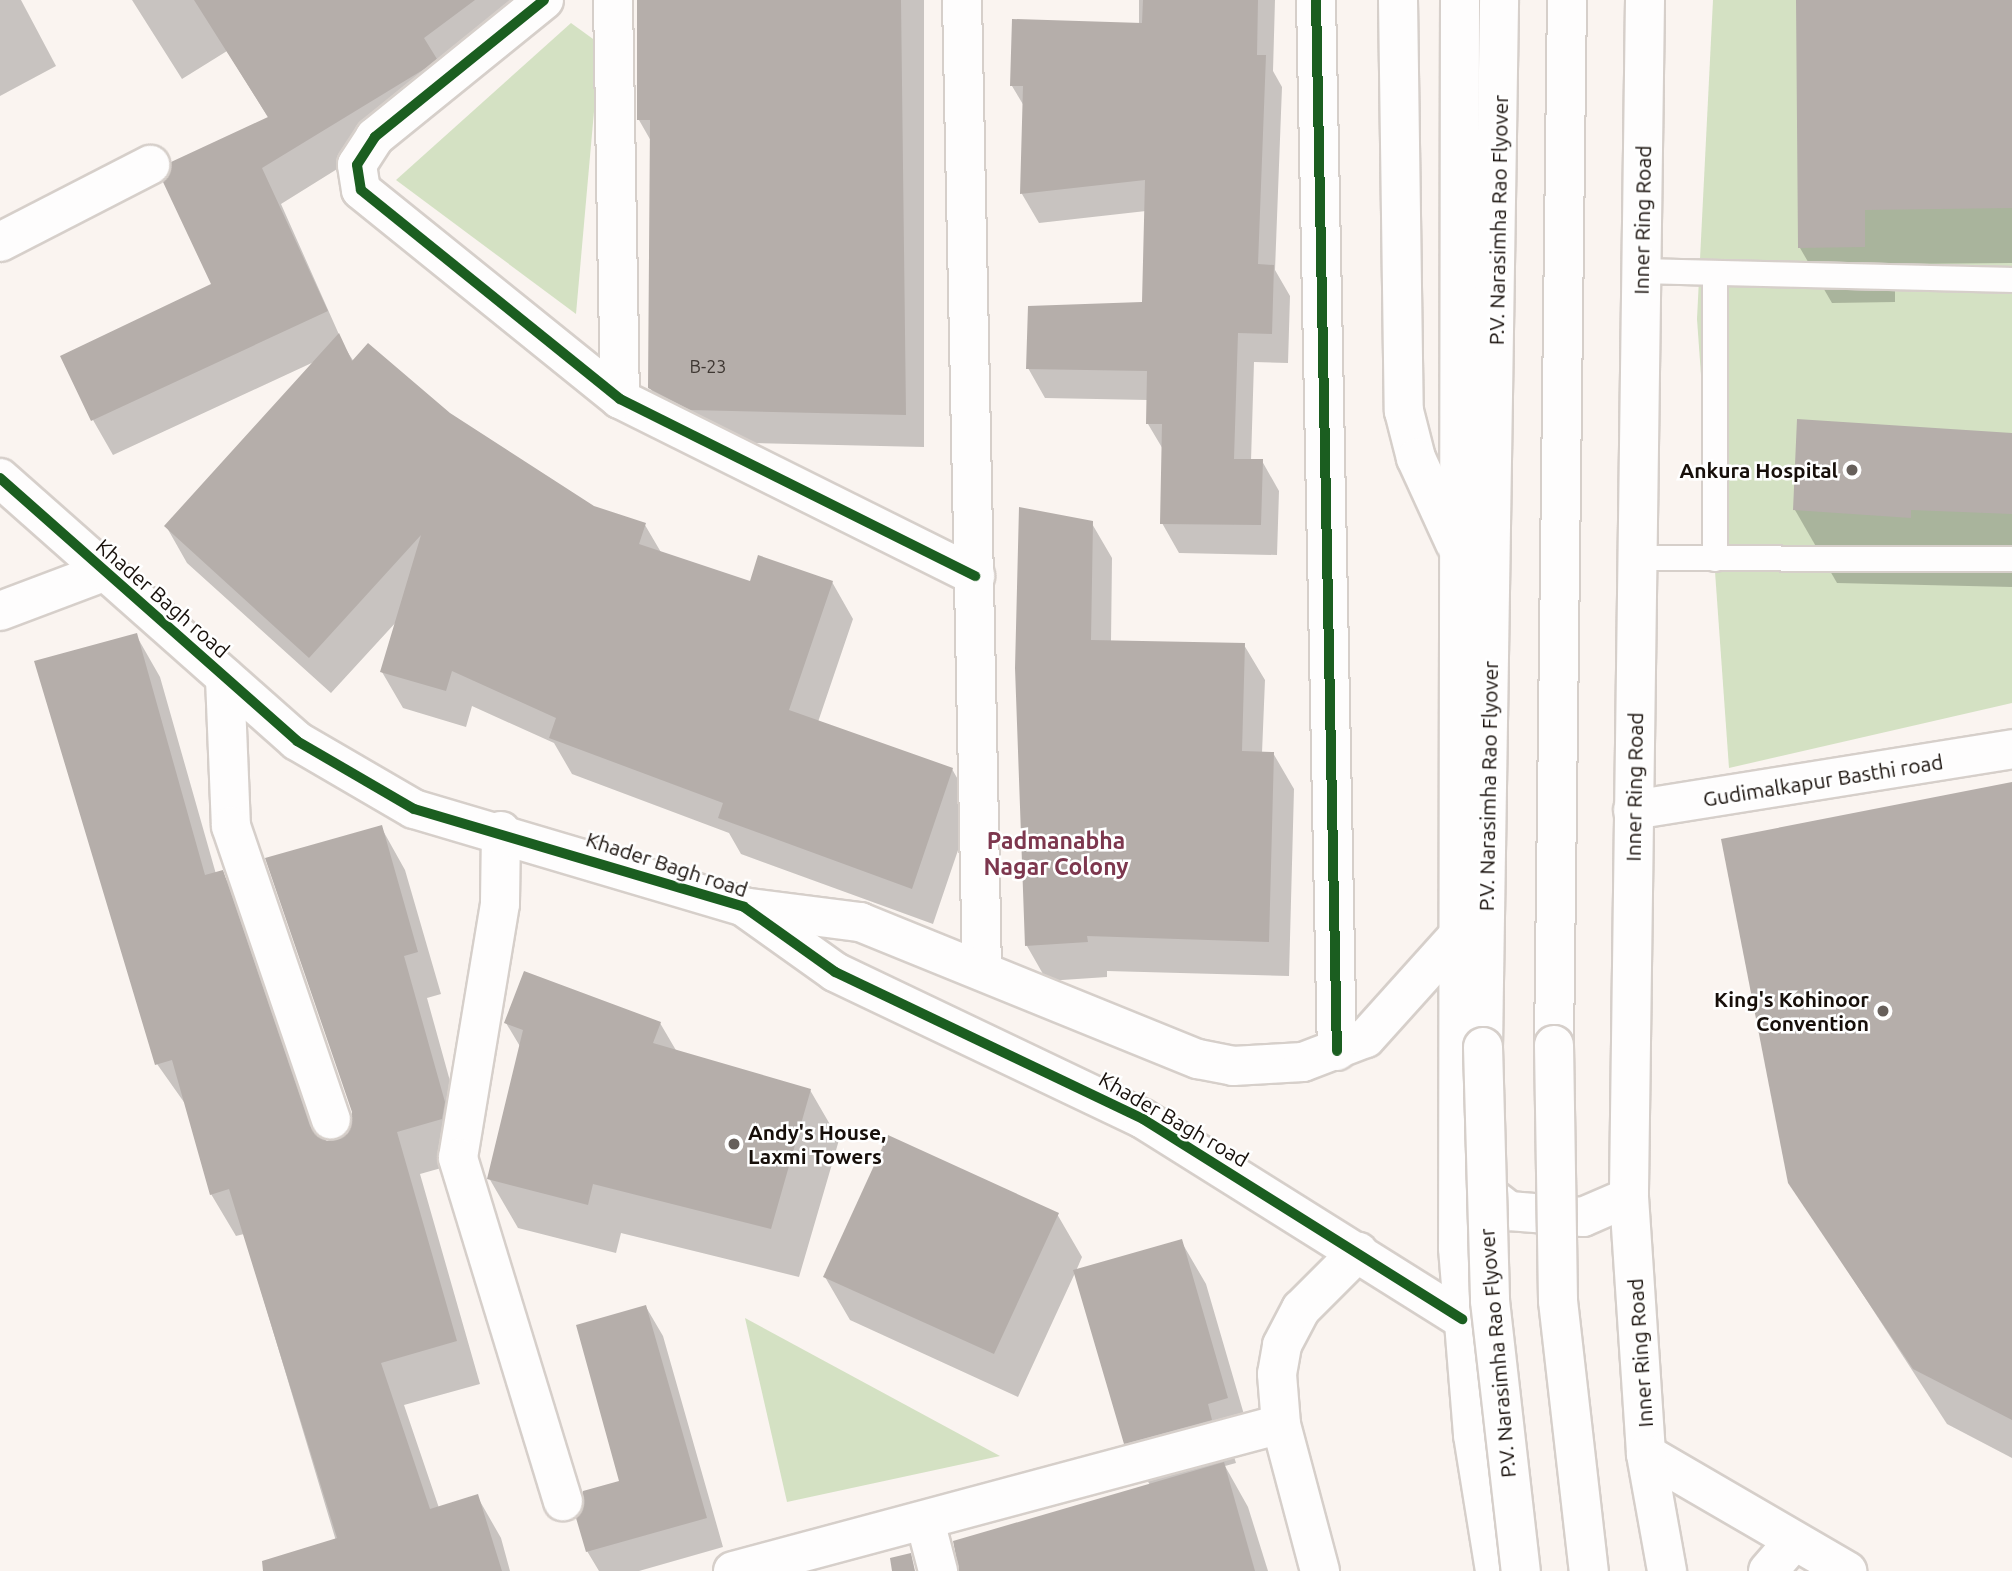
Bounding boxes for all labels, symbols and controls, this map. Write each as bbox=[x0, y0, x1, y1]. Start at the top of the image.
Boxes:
street label: P.V. Narasimha Rao Flyover bbox=[1483, 95, 1513, 345]
street label: Inner Ring Road bbox=[1628, 145, 1656, 295]
house number: B-23 bbox=[690, 355, 726, 377]
place label: Ankura Hospital bbox=[1680, 457, 1838, 483]
marker: Ankura Hospital bbox=[1844, 462, 1860, 478]
street label: Khader Bagh road bbox=[91, 533, 235, 663]
street label: P.V. Narasimha Rao Flyover bbox=[1473, 661, 1503, 911]
street label: Inner Ring Road bbox=[1620, 712, 1648, 862]
street label: Gudimalkapur Basthi road bbox=[1701, 749, 1945, 811]
street label: Khader Bagh road bbox=[583, 826, 751, 902]
district label: Padmanabha Nagar Colony bbox=[983, 827, 1129, 881]
place label: King's Kohinoor Convention bbox=[1714, 986, 1869, 1036]
marker: King's Kohinoor Convention bbox=[1875, 1003, 1891, 1019]
street label: Khader Bagh road bbox=[1095, 1066, 1253, 1172]
place label: Andy's House, Laxmi Towers bbox=[748, 1119, 886, 1169]
marker: Andy's House, Laxmi Towers bbox=[726, 1136, 742, 1152]
street label: P.V. Narasimha Rao Flyover bbox=[1474, 1227, 1520, 1479]
street label: Inner Ring Road bbox=[1622, 1278, 1658, 1428]

